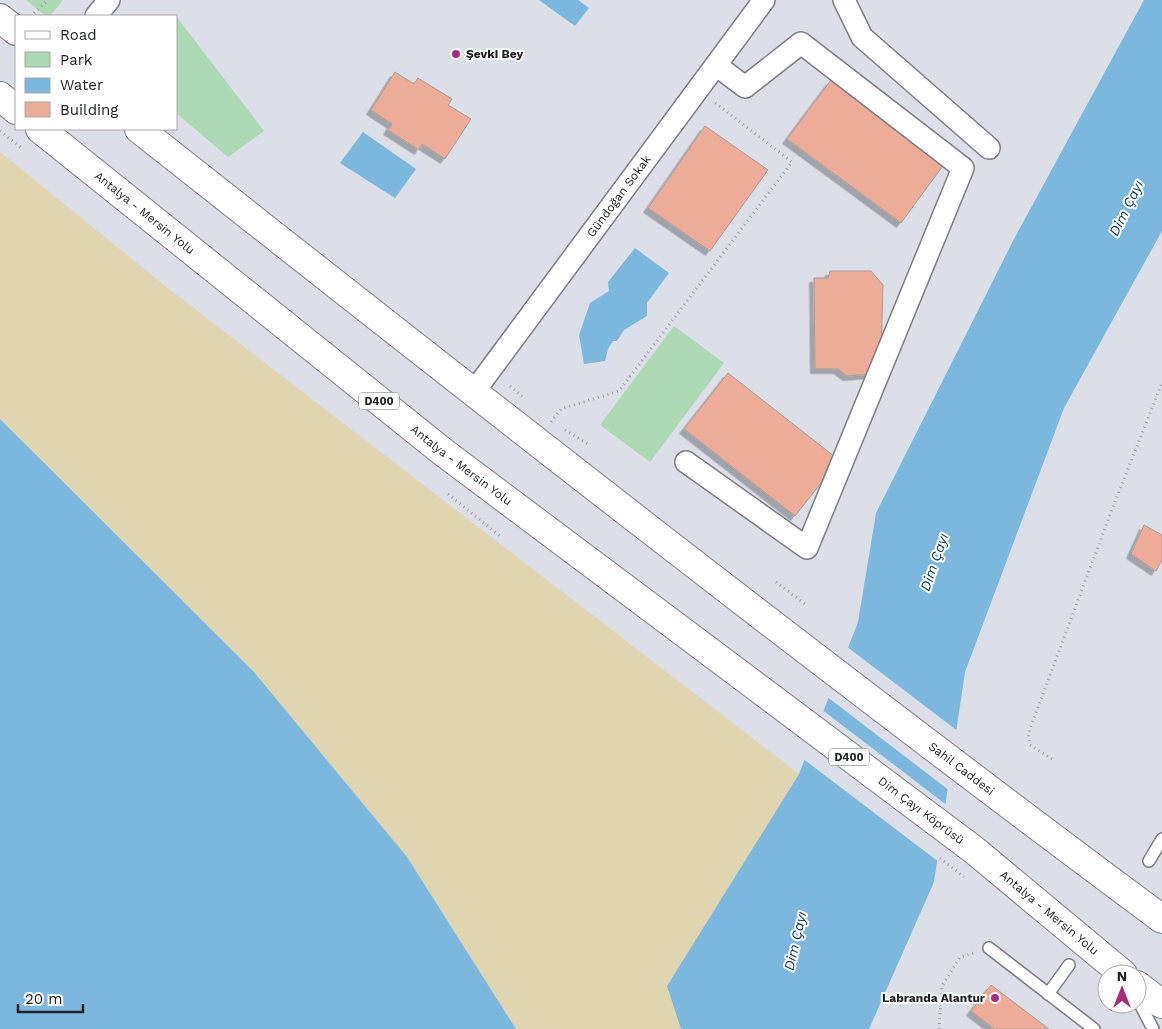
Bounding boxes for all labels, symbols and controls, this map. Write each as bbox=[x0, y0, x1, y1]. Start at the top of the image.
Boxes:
legend bbox=[15, 15, 178, 130]
text: Road bbox=[60, 26, 97, 44]
place label: Şevki Bey bbox=[466, 47, 524, 61]
marker: Şevki Bey bbox=[450, 48, 462, 60]
text: Park bbox=[60, 51, 93, 69]
text: Water bbox=[60, 76, 103, 94]
text: Building bbox=[60, 101, 118, 119]
street label: Gündoğan Sokak bbox=[584, 152, 654, 240]
street label: Antalya - Mersin Yolu bbox=[92, 169, 197, 257]
water label: Dim Çayı bbox=[1106, 177, 1146, 238]
road number: D400 bbox=[359, 392, 399, 410]
street label: Antalya - Mersin Yolu bbox=[408, 422, 515, 508]
water label: Dim Çayı bbox=[917, 531, 951, 593]
street label: Sahil Caddesi bbox=[926, 739, 997, 798]
road number: D400 bbox=[829, 749, 869, 766]
street label: Dim Çayı Köprüsü bbox=[875, 774, 967, 847]
street label: Antalya - Mersin Yolu bbox=[997, 868, 1101, 958]
water label: Dim Çayı bbox=[780, 910, 810, 972]
north arrow bbox=[1097, 964, 1147, 1014]
text: N bbox=[1117, 968, 1127, 984]
scale bar bbox=[18, 982, 82, 1014]
text: 20 m bbox=[25, 990, 63, 1008]
place label: Labranda Alantur bbox=[882, 991, 986, 1005]
marker: Labranda Alantur bbox=[989, 992, 1001, 1004]

